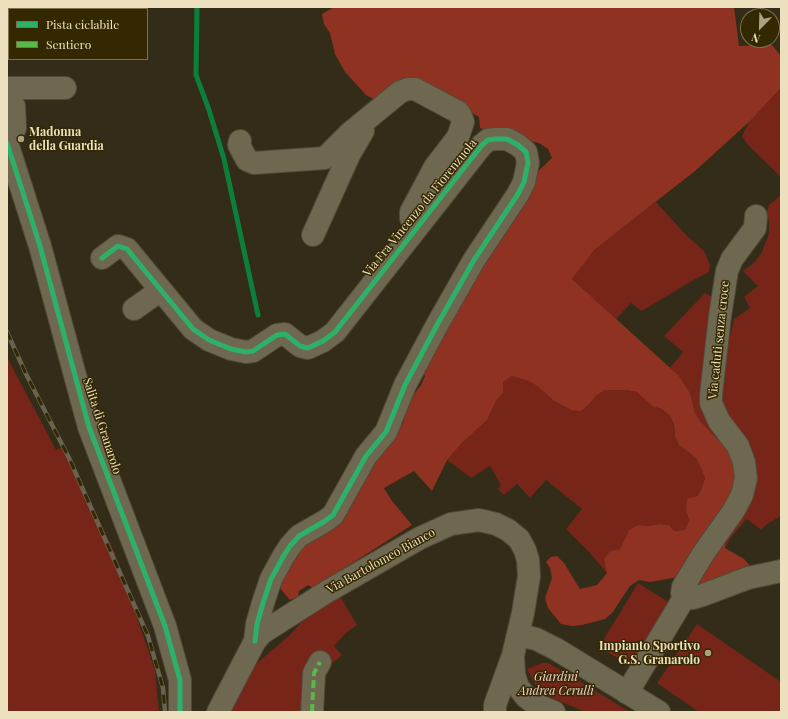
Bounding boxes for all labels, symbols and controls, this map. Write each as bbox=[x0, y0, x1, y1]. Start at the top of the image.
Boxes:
legend bbox=[8, 8, 148, 60]
north arrow bbox=[740, 8, 780, 48]
text: Pista ciclabile bbox=[46, 16, 119, 32]
text: N bbox=[749, 30, 762, 47]
text: Sentiero bbox=[46, 36, 91, 52]
place label: Madonna della Guardia bbox=[29, 125, 104, 153]
marker: Madonna della Guardia bbox=[16, 134, 26, 144]
street label: Via Fra Vincenzo da Fiorenzuola bbox=[360, 136, 480, 280]
street label: Via caduti senza croce bbox=[706, 280, 732, 400]
street label: Salita di Granarolo bbox=[80, 376, 124, 476]
street label: Via Bartolomeo Bianco bbox=[324, 525, 438, 597]
place label: Impianto Sportivo G.S. Granarolo bbox=[599, 639, 700, 667]
marker: Impianto Sportivo G.S. Granarolo bbox=[703, 648, 713, 658]
park label: Giardini Andrea Cerulli bbox=[518, 670, 594, 698]

